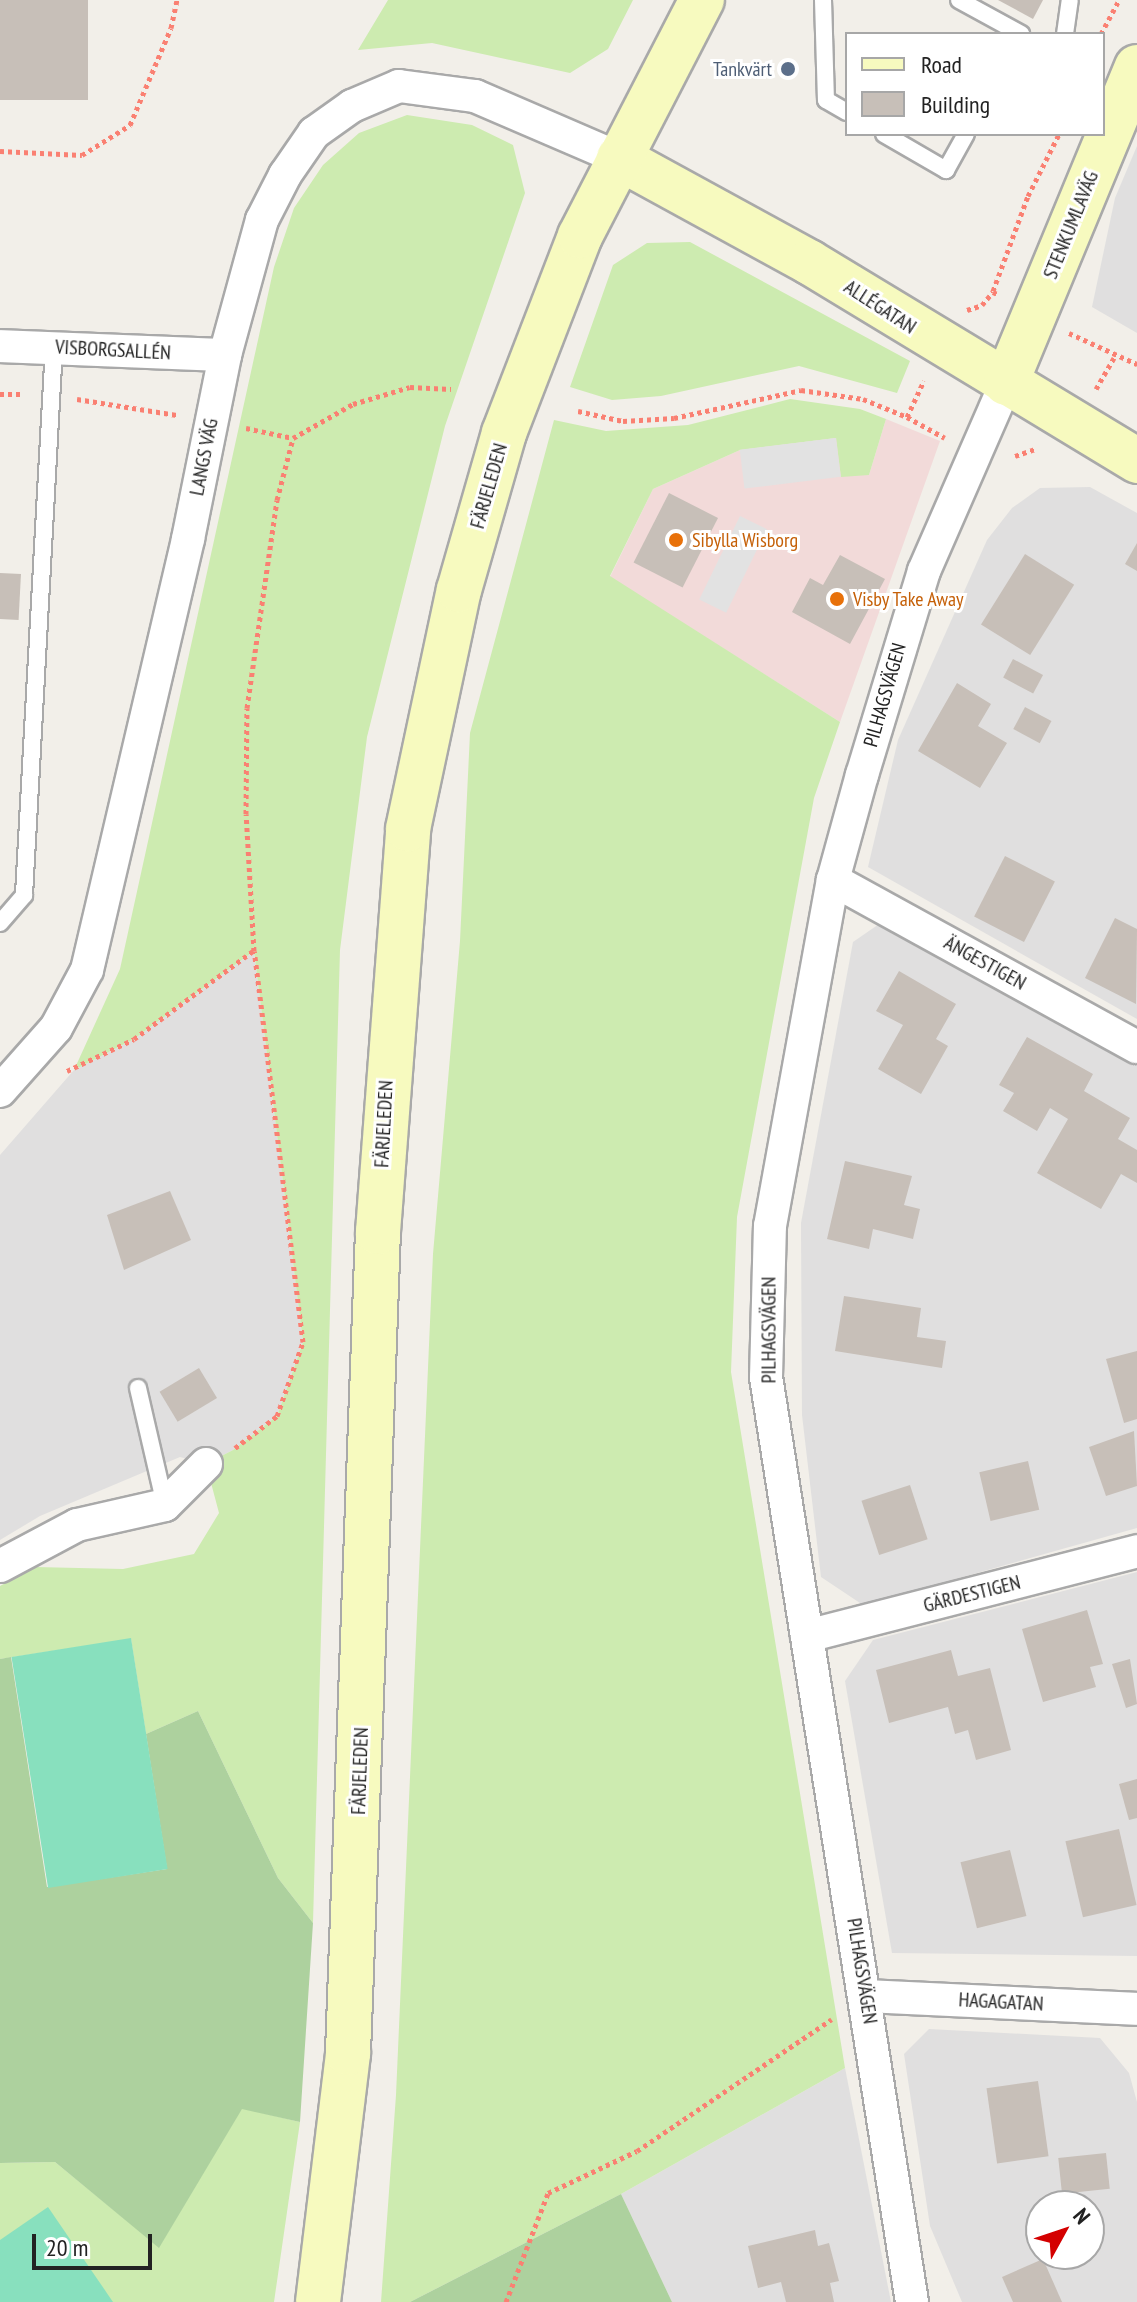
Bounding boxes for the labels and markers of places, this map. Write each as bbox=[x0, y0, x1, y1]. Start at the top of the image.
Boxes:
place label: Tankvärt bbox=[713, 57, 772, 81]
marker: Tankvärt bbox=[779, 60, 797, 78]
place label: Sibylla Wisborg bbox=[692, 528, 798, 552]
marker: Sibylla Wisborg bbox=[667, 531, 685, 549]
place label: Visby Take Away bbox=[853, 587, 965, 611]
marker: Visby Take Away bbox=[828, 590, 846, 608]

